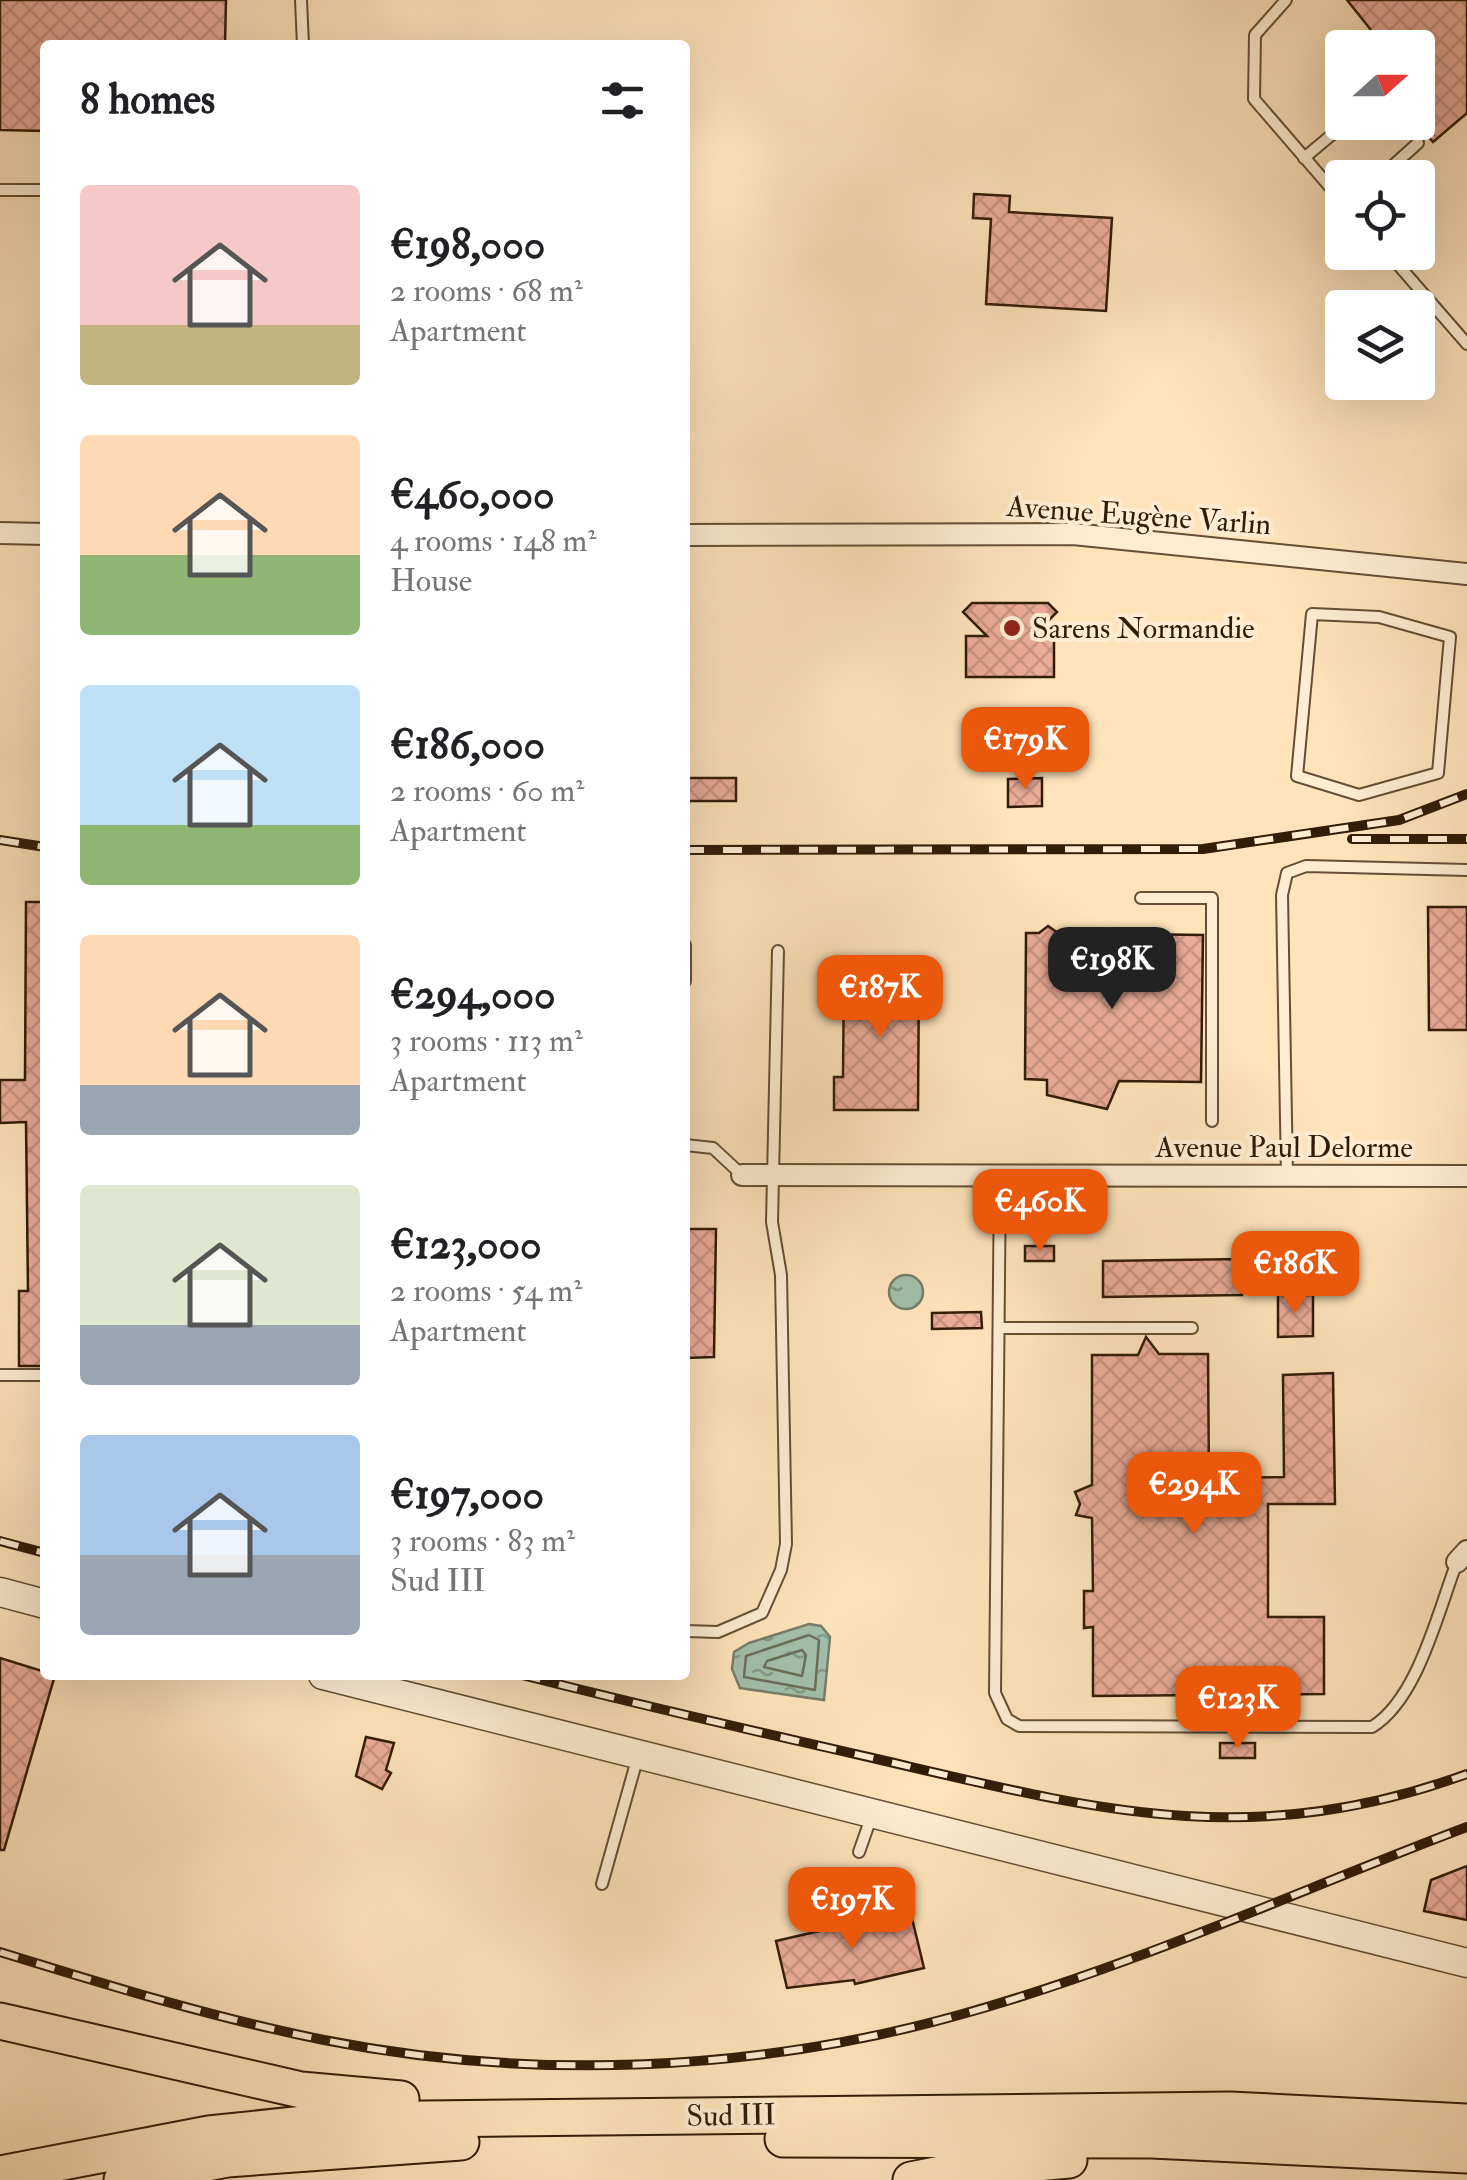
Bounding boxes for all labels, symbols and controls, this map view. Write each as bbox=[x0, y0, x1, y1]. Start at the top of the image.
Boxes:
north arrow bbox=[1325, 30, 1435, 140]
map controls bbox=[1325, 30, 1435, 400]
icon: filters bbox=[595, 73, 650, 128]
text: 8 homes bbox=[80, 74, 215, 126]
button: locate bbox=[1325, 160, 1435, 270]
text: €198,000 bbox=[390, 219, 545, 271]
icon: home bbox=[160, 225, 280, 345]
text: 2 rooms · 68 m² bbox=[390, 271, 583, 311]
button: layers bbox=[1325, 290, 1435, 400]
text: Apartment bbox=[390, 311, 527, 351]
text: €460,000 bbox=[390, 469, 555, 521]
icon: home bbox=[160, 475, 280, 595]
street label: Avenue Eugène Varlin bbox=[1004, 488, 1273, 543]
text: 4 rooms · 148 m² bbox=[390, 521, 596, 561]
text: House bbox=[390, 561, 472, 601]
place label: Sarens Normandie bbox=[1032, 610, 1255, 647]
marker: Sarens Normandie bbox=[1001, 617, 1023, 639]
pin: €179K bbox=[955, 707, 1095, 792]
text: €186,000 bbox=[390, 719, 545, 771]
text: €179K bbox=[983, 719, 1067, 759]
icon: home bbox=[160, 725, 280, 845]
text: 2 rooms · 60 m² bbox=[390, 771, 584, 811]
text: Apartment bbox=[390, 811, 527, 851]
pin: €198K bbox=[1042, 927, 1182, 1012]
text: €198K bbox=[1070, 939, 1154, 979]
pin: €187K bbox=[810, 955, 950, 1040]
text: €187K bbox=[839, 967, 921, 1007]
text: €294,000 bbox=[390, 969, 555, 1021]
icon: home bbox=[160, 975, 280, 1095]
text: 3 rooms · 113 m² bbox=[390, 1021, 583, 1061]
text: Apartment bbox=[390, 1061, 527, 1101]
street label: Avenue Paul Delorme bbox=[1154, 1129, 1413, 1166]
pin: €460K bbox=[970, 1169, 1110, 1254]
text: €460K bbox=[995, 1181, 1085, 1221]
text: €123,000 bbox=[390, 1219, 542, 1271]
icon: home bbox=[160, 1225, 280, 1345]
pin: €186K bbox=[1225, 1231, 1365, 1316]
text: €186K bbox=[1253, 1243, 1337, 1283]
text: 2 rooms · 54 m² bbox=[390, 1271, 582, 1311]
text: Apartment bbox=[390, 1311, 527, 1351]
pin: €294K bbox=[1124, 1452, 1264, 1537]
text: €294K bbox=[1149, 1464, 1239, 1504]
text: €197,000 bbox=[390, 1469, 544, 1521]
icon: home bbox=[160, 1475, 280, 1595]
text: 3 rooms · 83 m² bbox=[390, 1521, 575, 1561]
text: Sud III bbox=[390, 1561, 485, 1601]
pin: €123K bbox=[1168, 1666, 1308, 1751]
text: €123K bbox=[1197, 1678, 1279, 1718]
pin: €197K bbox=[782, 1867, 922, 1952]
text: €197K bbox=[810, 1879, 894, 1919]
street label: Sud III bbox=[686, 2096, 776, 2135]

